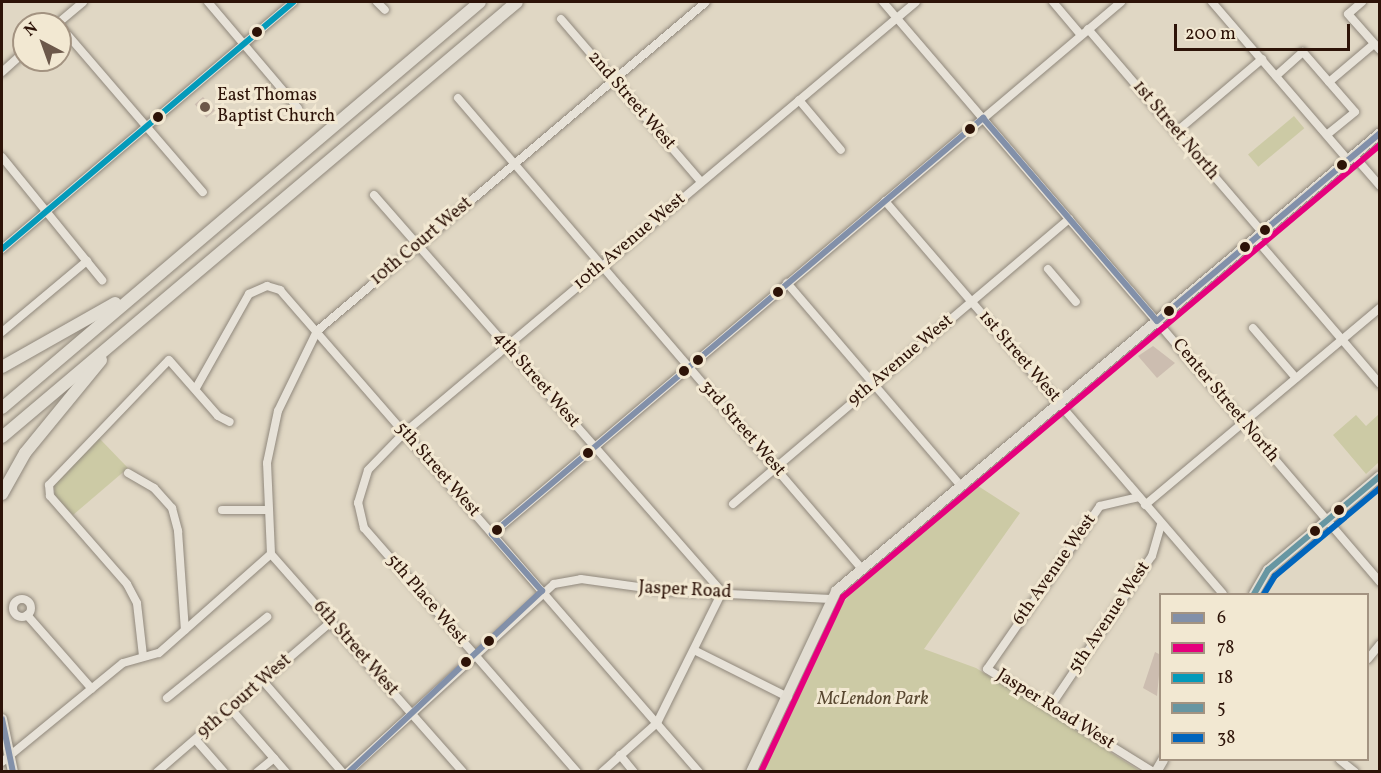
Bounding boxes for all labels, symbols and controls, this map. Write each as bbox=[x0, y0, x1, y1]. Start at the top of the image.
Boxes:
north arrow bbox=[12, 12, 72, 72]
scale bar bbox=[1177, 12, 1352, 50]
text: N bbox=[20, 18, 43, 42]
text: 200 m bbox=[1185, 22, 1236, 47]
unlabelled marker bbox=[251, 26, 263, 38]
street label: 2nd Street West bbox=[582, 47, 680, 155]
street label: 1st Street North bbox=[1127, 77, 1223, 185]
place label: East Thomas Baptist Church bbox=[217, 86, 335, 128]
marker: East Thomas Baptist Church bbox=[198, 100, 212, 114]
unlabelled marker bbox=[152, 111, 164, 123]
unlabelled marker bbox=[964, 123, 976, 135]
unlabelled marker bbox=[1336, 159, 1348, 171]
street label: 10th Avenue West bbox=[569, 189, 691, 295]
street label: 10th Court West bbox=[367, 193, 477, 291]
unlabelled marker bbox=[1259, 224, 1271, 236]
unlabelled marker bbox=[1239, 241, 1251, 253]
unlabelled marker bbox=[772, 286, 784, 298]
unlabelled marker bbox=[1163, 305, 1175, 317]
street label: 1st Street West bbox=[973, 307, 1065, 407]
street label: 9th Avenue West bbox=[844, 310, 958, 412]
street label: 4th Street West bbox=[488, 327, 584, 433]
street label: Center Street North bbox=[1167, 335, 1283, 467]
unlabelled marker bbox=[692, 354, 704, 366]
unlabelled marker bbox=[678, 365, 690, 377]
street label: 3rd Street West bbox=[694, 376, 790, 482]
street label: 5th Street West bbox=[390, 418, 484, 522]
unlabelled marker bbox=[582, 447, 594, 459]
unlabelled marker bbox=[1333, 504, 1345, 516]
street label: 6th Avenue West bbox=[1008, 510, 1102, 630]
unlabelled marker bbox=[491, 524, 503, 536]
unlabelled marker bbox=[1309, 525, 1321, 537]
street label: 5th Place West bbox=[381, 550, 471, 650]
street label: 5th Avenue West bbox=[1064, 558, 1156, 678]
street label: Jasper Road bbox=[638, 578, 732, 604]
legend bbox=[1159, 593, 1369, 761]
street label: 6th Street West bbox=[308, 597, 402, 701]
text: 6 bbox=[1217, 606, 1226, 631]
unlabelled marker bbox=[483, 635, 495, 647]
text: 78 bbox=[1217, 636, 1234, 661]
street label: 9th Court West bbox=[193, 650, 297, 744]
unlabelled marker bbox=[460, 656, 472, 668]
street label: Jasper Road West bbox=[992, 665, 1118, 755]
text: 18 bbox=[1217, 666, 1233, 691]
park label: McLendon Park bbox=[817, 689, 929, 711]
text: 5 bbox=[1217, 696, 1226, 721]
text: 38 bbox=[1217, 726, 1235, 751]

